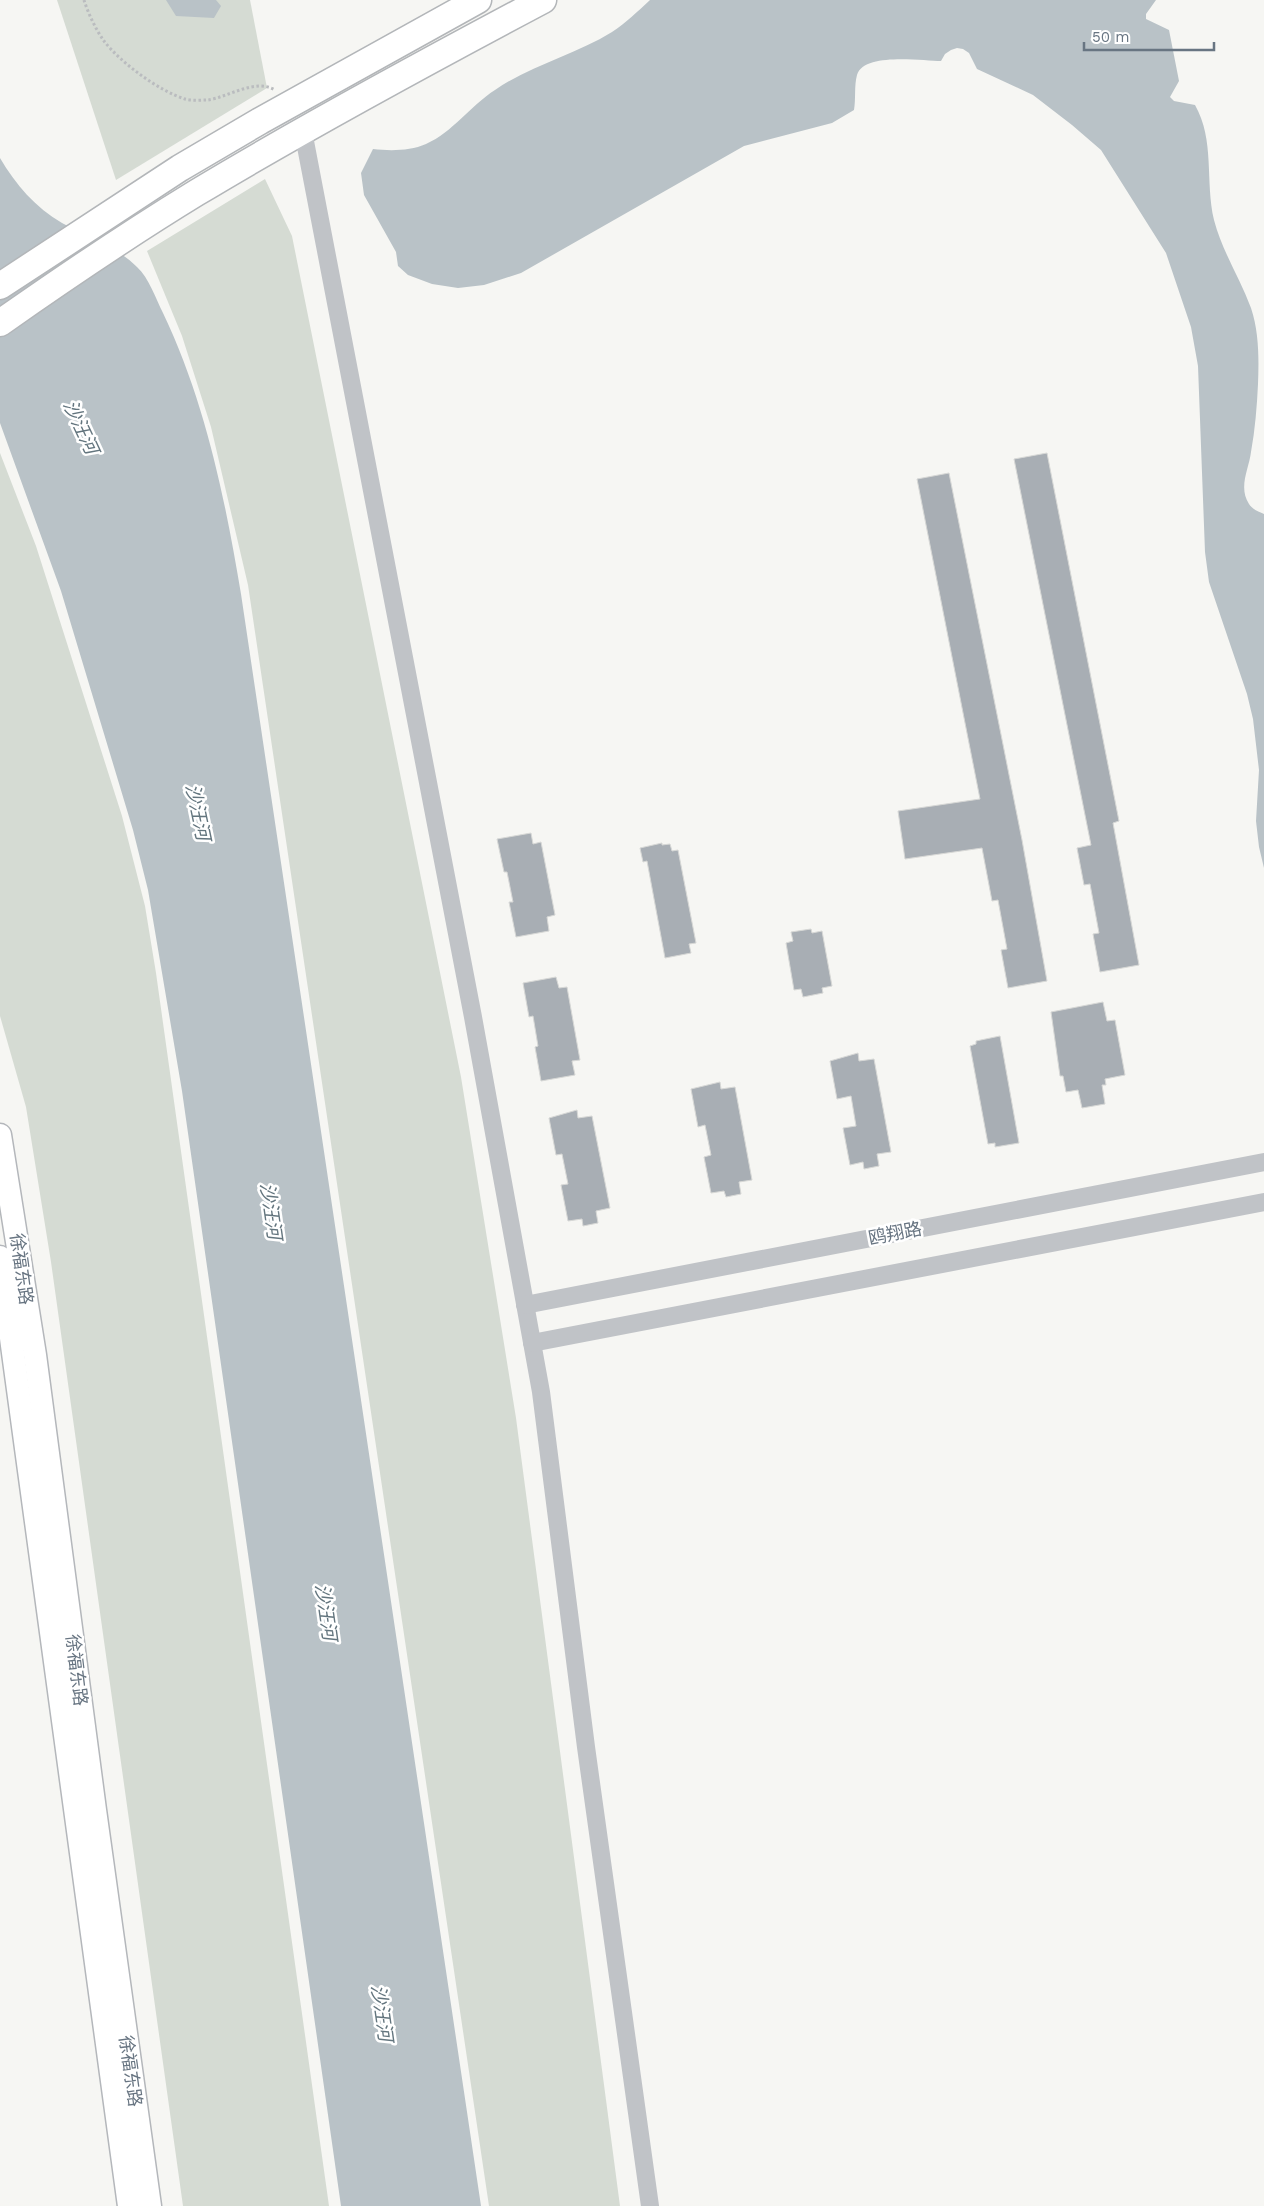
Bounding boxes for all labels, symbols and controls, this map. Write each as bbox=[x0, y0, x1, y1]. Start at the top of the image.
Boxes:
scale bar bbox=[1084, 20, 1214, 52]
text: 50 m bbox=[1092, 28, 1129, 46]
water label: 沙汪河 bbox=[59, 396, 105, 461]
water label: 沙汪河 bbox=[181, 782, 216, 846]
water label: 沙汪河 bbox=[256, 1181, 287, 1245]
street label: 鸥翔路 bbox=[866, 1218, 924, 1248]
street label: 徐福东路 bbox=[7, 1232, 37, 1306]
water label: 沙汪河 bbox=[311, 1582, 342, 1646]
street label: 徐福东路 bbox=[62, 1633, 92, 1707]
water label: 沙汪河 bbox=[367, 1983, 398, 2047]
street label: 徐福东路 bbox=[116, 2034, 146, 2108]

